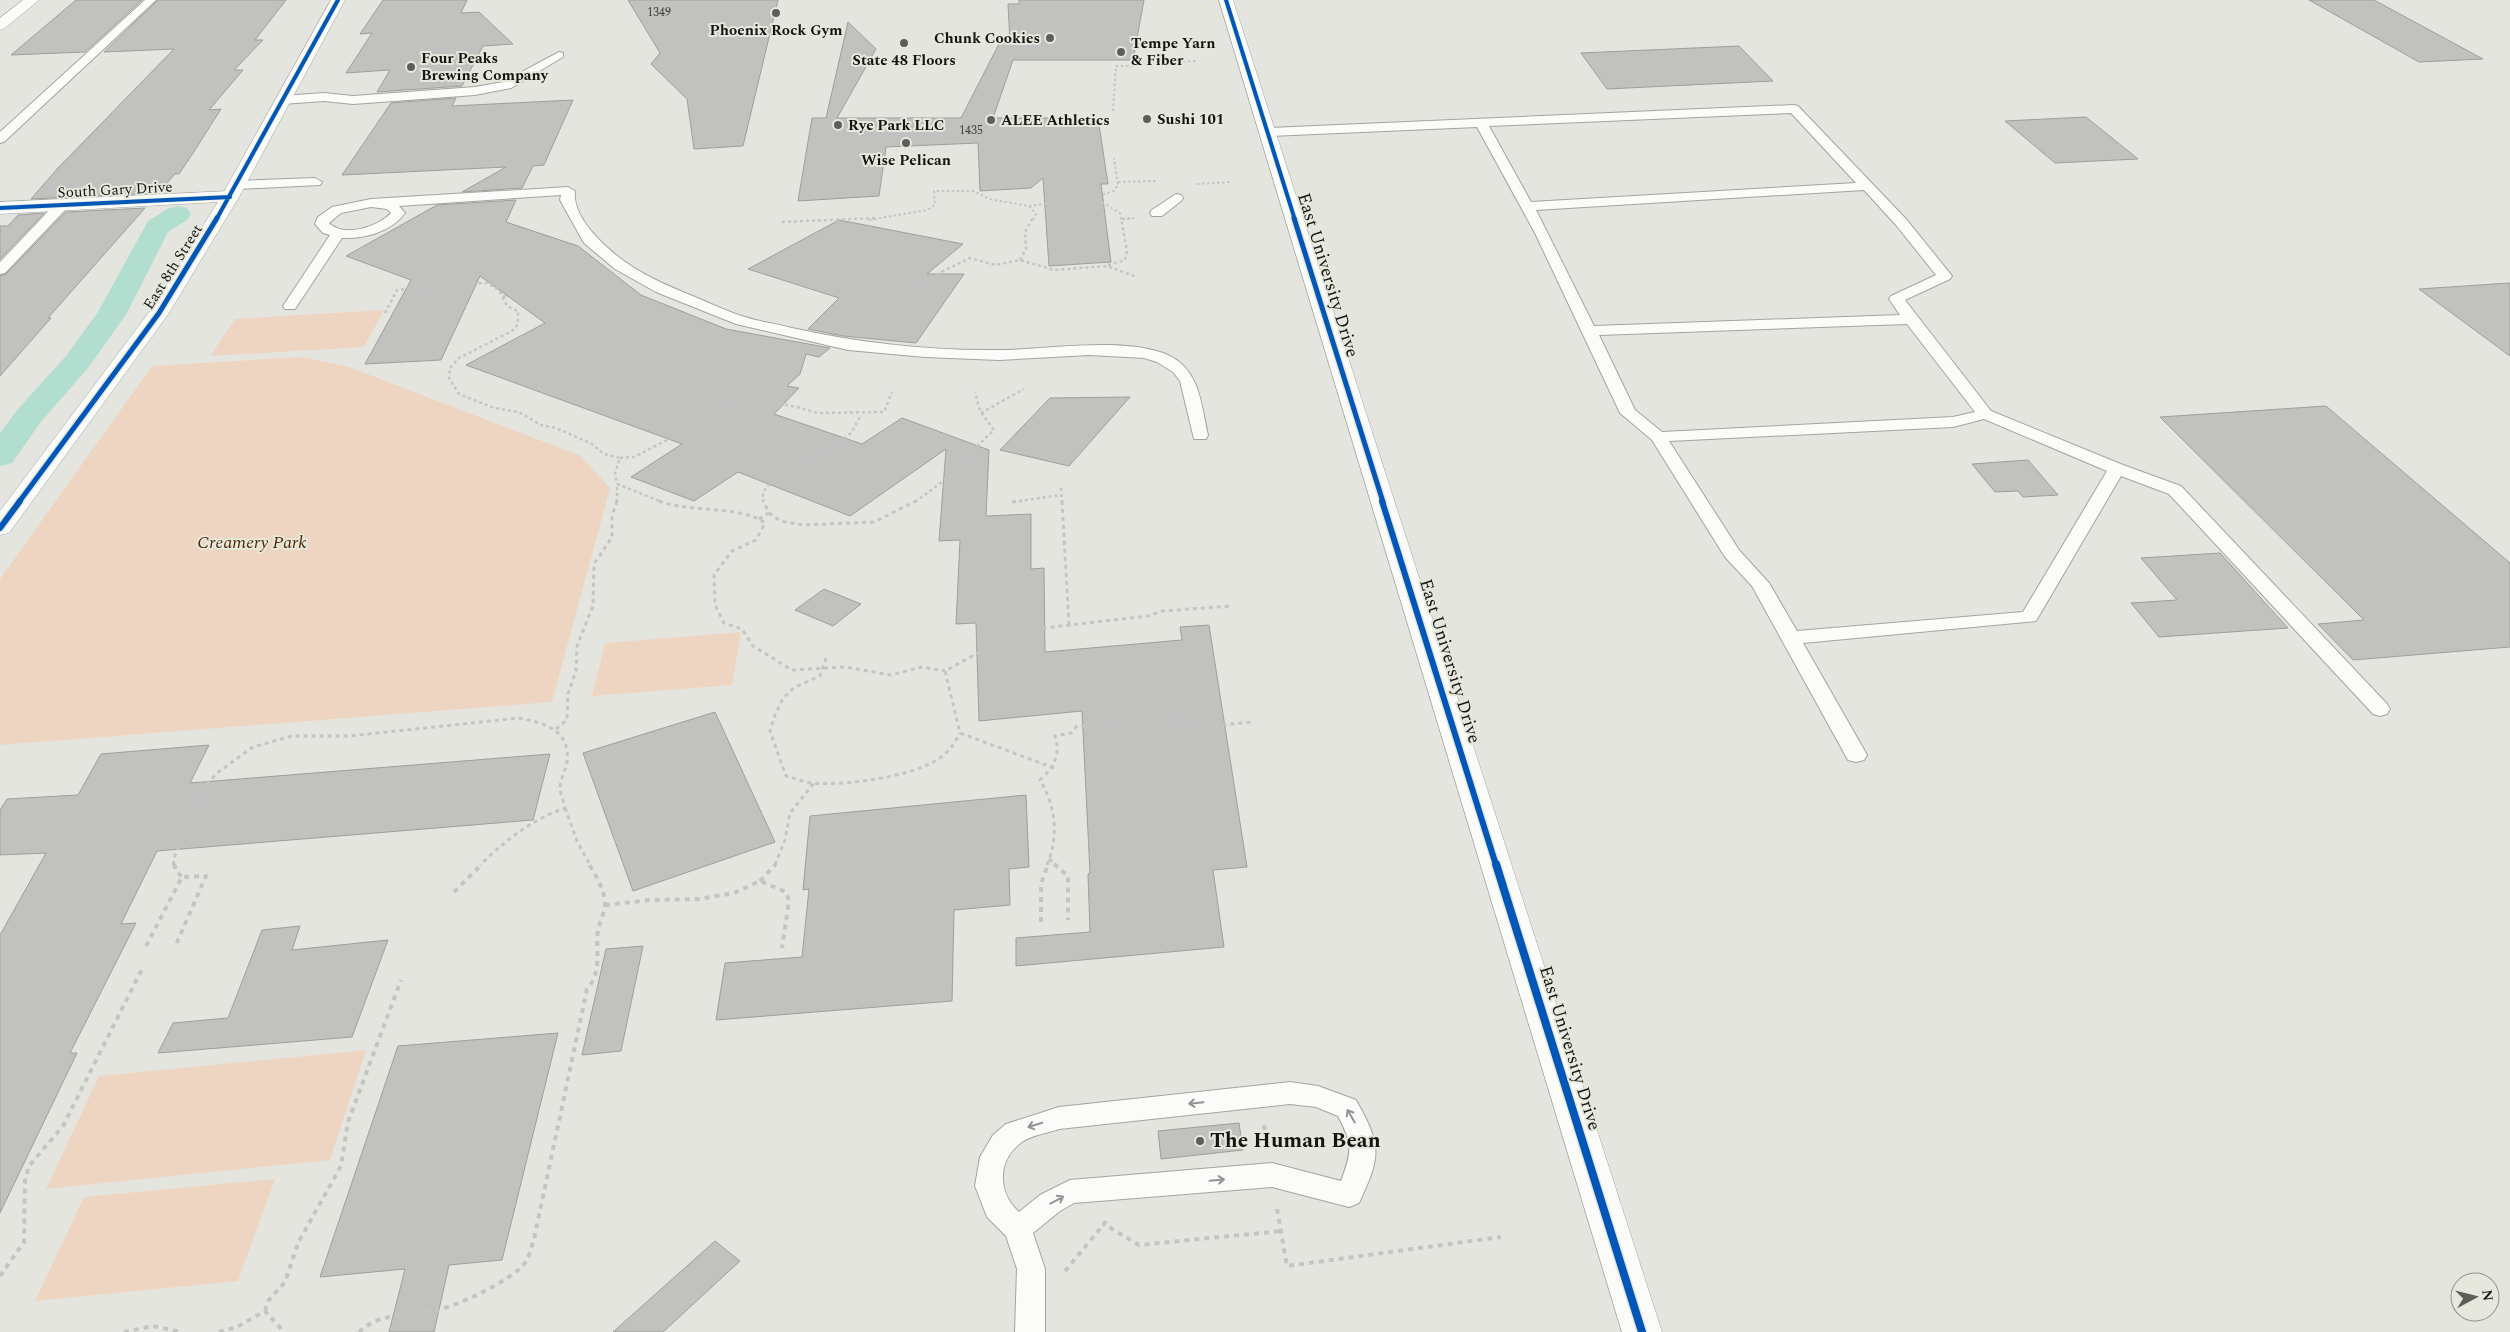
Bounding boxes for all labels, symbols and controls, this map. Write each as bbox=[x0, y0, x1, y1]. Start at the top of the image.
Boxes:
house number: 1349 bbox=[647, 3, 671, 22]
marker: Phoenix Rock Gym bbox=[770, 7, 782, 19]
place label: Phoenix Rock Gym bbox=[709, 19, 843, 42]
place label: Chunk Cookies bbox=[934, 27, 1040, 50]
marker: Chunk Cookies bbox=[1044, 32, 1056, 44]
place label: Tempe Yarn & Fiber bbox=[1131, 32, 1216, 72]
marker: State 48 Floors bbox=[898, 37, 910, 49]
marker: Tempe Yarn & Fiber bbox=[1115, 46, 1127, 58]
place label: Four Peaks Brewing Company bbox=[421, 47, 549, 87]
place label: State 48 Floors bbox=[852, 49, 956, 72]
marker: Four Peaks Brewing Company bbox=[405, 61, 417, 73]
place label: Sushi 101 bbox=[1157, 108, 1224, 131]
place label: ALEE Athletics bbox=[1001, 109, 1110, 132]
marker: Sushi 101 bbox=[1141, 113, 1153, 125]
place label: Rye Park LLC bbox=[848, 114, 944, 137]
marker: ALEE Athletics bbox=[985, 114, 997, 126]
marker: Rye Park LLC bbox=[832, 119, 844, 131]
house number: 1435 bbox=[959, 121, 983, 140]
marker: Wise Pelican bbox=[900, 137, 912, 149]
place label: Wise Pelican bbox=[861, 149, 951, 172]
street label: South Gary Drive bbox=[57, 176, 173, 204]
street label: East University Drive bbox=[1290, 189, 1366, 361]
street label: East 8th Street bbox=[138, 220, 208, 314]
park label: Creamery Park bbox=[197, 529, 307, 556]
street label: East University Drive bbox=[1412, 575, 1488, 747]
street label: East University Drive bbox=[1532, 962, 1608, 1134]
one-way arrow bbox=[1188, 1098, 1204, 1108]
one-way arrow bbox=[1346, 1109, 1355, 1124]
one-way arrow bbox=[1028, 1121, 1044, 1131]
place label: The Human Bean bbox=[1210, 1125, 1381, 1157]
marker: The Human Bean bbox=[1194, 1135, 1206, 1147]
one-way arrow bbox=[1208, 1175, 1224, 1184]
one-way arrow bbox=[1049, 1195, 1064, 1205]
north arrow bbox=[2450, 1272, 2500, 1322]
text: N bbox=[2476, 1289, 2499, 1302]

